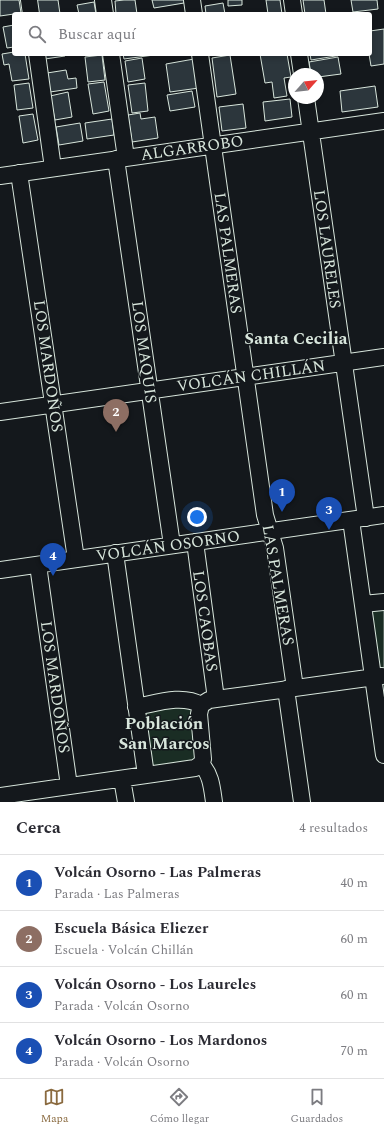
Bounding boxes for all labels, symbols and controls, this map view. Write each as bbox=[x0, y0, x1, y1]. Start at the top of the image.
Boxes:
search box bbox=[12, 12, 372, 56]
icon: search bbox=[26, 23, 48, 45]
text: Buscar aquí bbox=[58, 23, 136, 46]
north arrow bbox=[288, 68, 324, 104]
street label: ALGARROBO bbox=[139, 129, 245, 167]
street label: LOS LAURELES bbox=[307, 188, 347, 310]
street label: LAS PALMERAS bbox=[208, 191, 248, 315]
street label: LOS MARDOÑOS bbox=[27, 298, 69, 434]
street label: LOS MAQUIS bbox=[125, 299, 163, 405]
district label: Santa Cecilia bbox=[244, 326, 348, 352]
street label: VOLCÁN CHILLÁN bbox=[175, 354, 327, 398]
pin: 2 bbox=[103, 399, 129, 432]
pin: 1 bbox=[269, 479, 295, 512]
pin: 3 bbox=[316, 497, 342, 530]
your location bbox=[187, 507, 207, 527]
street label: LAS PALMERAS bbox=[256, 523, 300, 647]
street label: VOLCÁN OSORNO bbox=[95, 524, 241, 568]
pin: 4 bbox=[40, 543, 66, 576]
street label: LOS CAOBAS bbox=[186, 569, 224, 673]
street label: LOS MARDOÑOS bbox=[34, 619, 76, 755]
district label: Población San Marcos bbox=[118, 711, 210, 757]
text: Cerca bbox=[16, 815, 61, 841]
text: 4 resultados bbox=[299, 818, 368, 838]
text: Volcán Osorno - Las Palmeras bbox=[54, 861, 261, 884]
text: 1 bbox=[25, 873, 33, 893]
text: 40 m bbox=[341, 873, 368, 893]
text: Parada · Las Palmeras bbox=[54, 884, 180, 904]
text: Escuela Básica Eliezer bbox=[54, 917, 208, 940]
text: 2 bbox=[25, 929, 33, 949]
text: 60 m bbox=[341, 929, 368, 949]
text: Escuela · Volcán Chillán bbox=[54, 940, 194, 960]
text: Volcán Osorno - Los Laureles bbox=[54, 973, 256, 996]
text: 3 bbox=[25, 985, 33, 1005]
text: 60 m bbox=[341, 985, 368, 1005]
text: Parada · Volcán Osorno bbox=[54, 996, 190, 1016]
text: Volcán Osorno - Los Mardonos bbox=[54, 1029, 267, 1052]
text: 4 bbox=[25, 1041, 33, 1061]
text: 70 m bbox=[341, 1041, 368, 1061]
text: Parada · Volcán Osorno bbox=[54, 1052, 190, 1072]
tab: Mapa bbox=[41, 1086, 68, 1127]
tab: Cómo llegar bbox=[150, 1086, 209, 1127]
tab: Guardados bbox=[291, 1086, 343, 1127]

